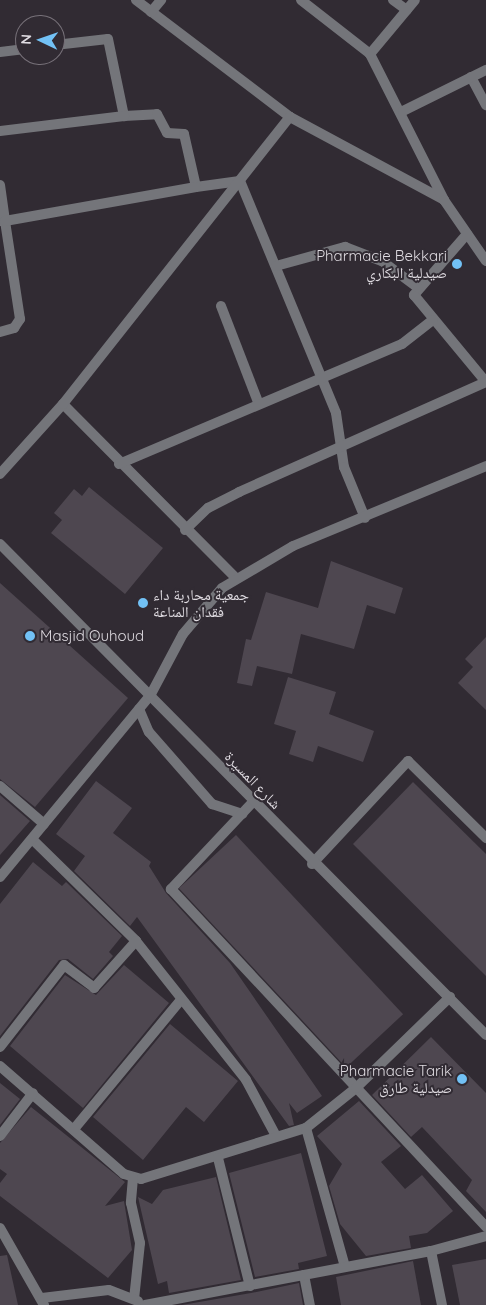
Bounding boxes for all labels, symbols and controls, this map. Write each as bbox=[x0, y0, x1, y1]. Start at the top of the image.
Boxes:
north arrow bbox=[15, 15, 65, 65]
text: N bbox=[17, 34, 35, 45]
place label: Pharmacie Bekkari صيدلية البكاري bbox=[316, 246, 447, 281]
marker: Pharmacie Bekkari صيدلية البكاري bbox=[451, 258, 463, 270]
place label: جمعية محاربة داء فقدان المناعة bbox=[153, 585, 249, 620]
marker: جمعية محاربة داء فقدان المناعة bbox=[137, 597, 149, 609]
place label: Masjid Ouhoud bbox=[40, 627, 144, 645]
marker: Masjid Ouhoud bbox=[24, 630, 36, 642]
street label: شارع المسيرة bbox=[221, 747, 285, 813]
place label: Pharmacie Tarik صيدلية طارق bbox=[340, 1061, 452, 1096]
marker: Pharmacie Tarik صيدلية طارق bbox=[456, 1073, 468, 1085]

